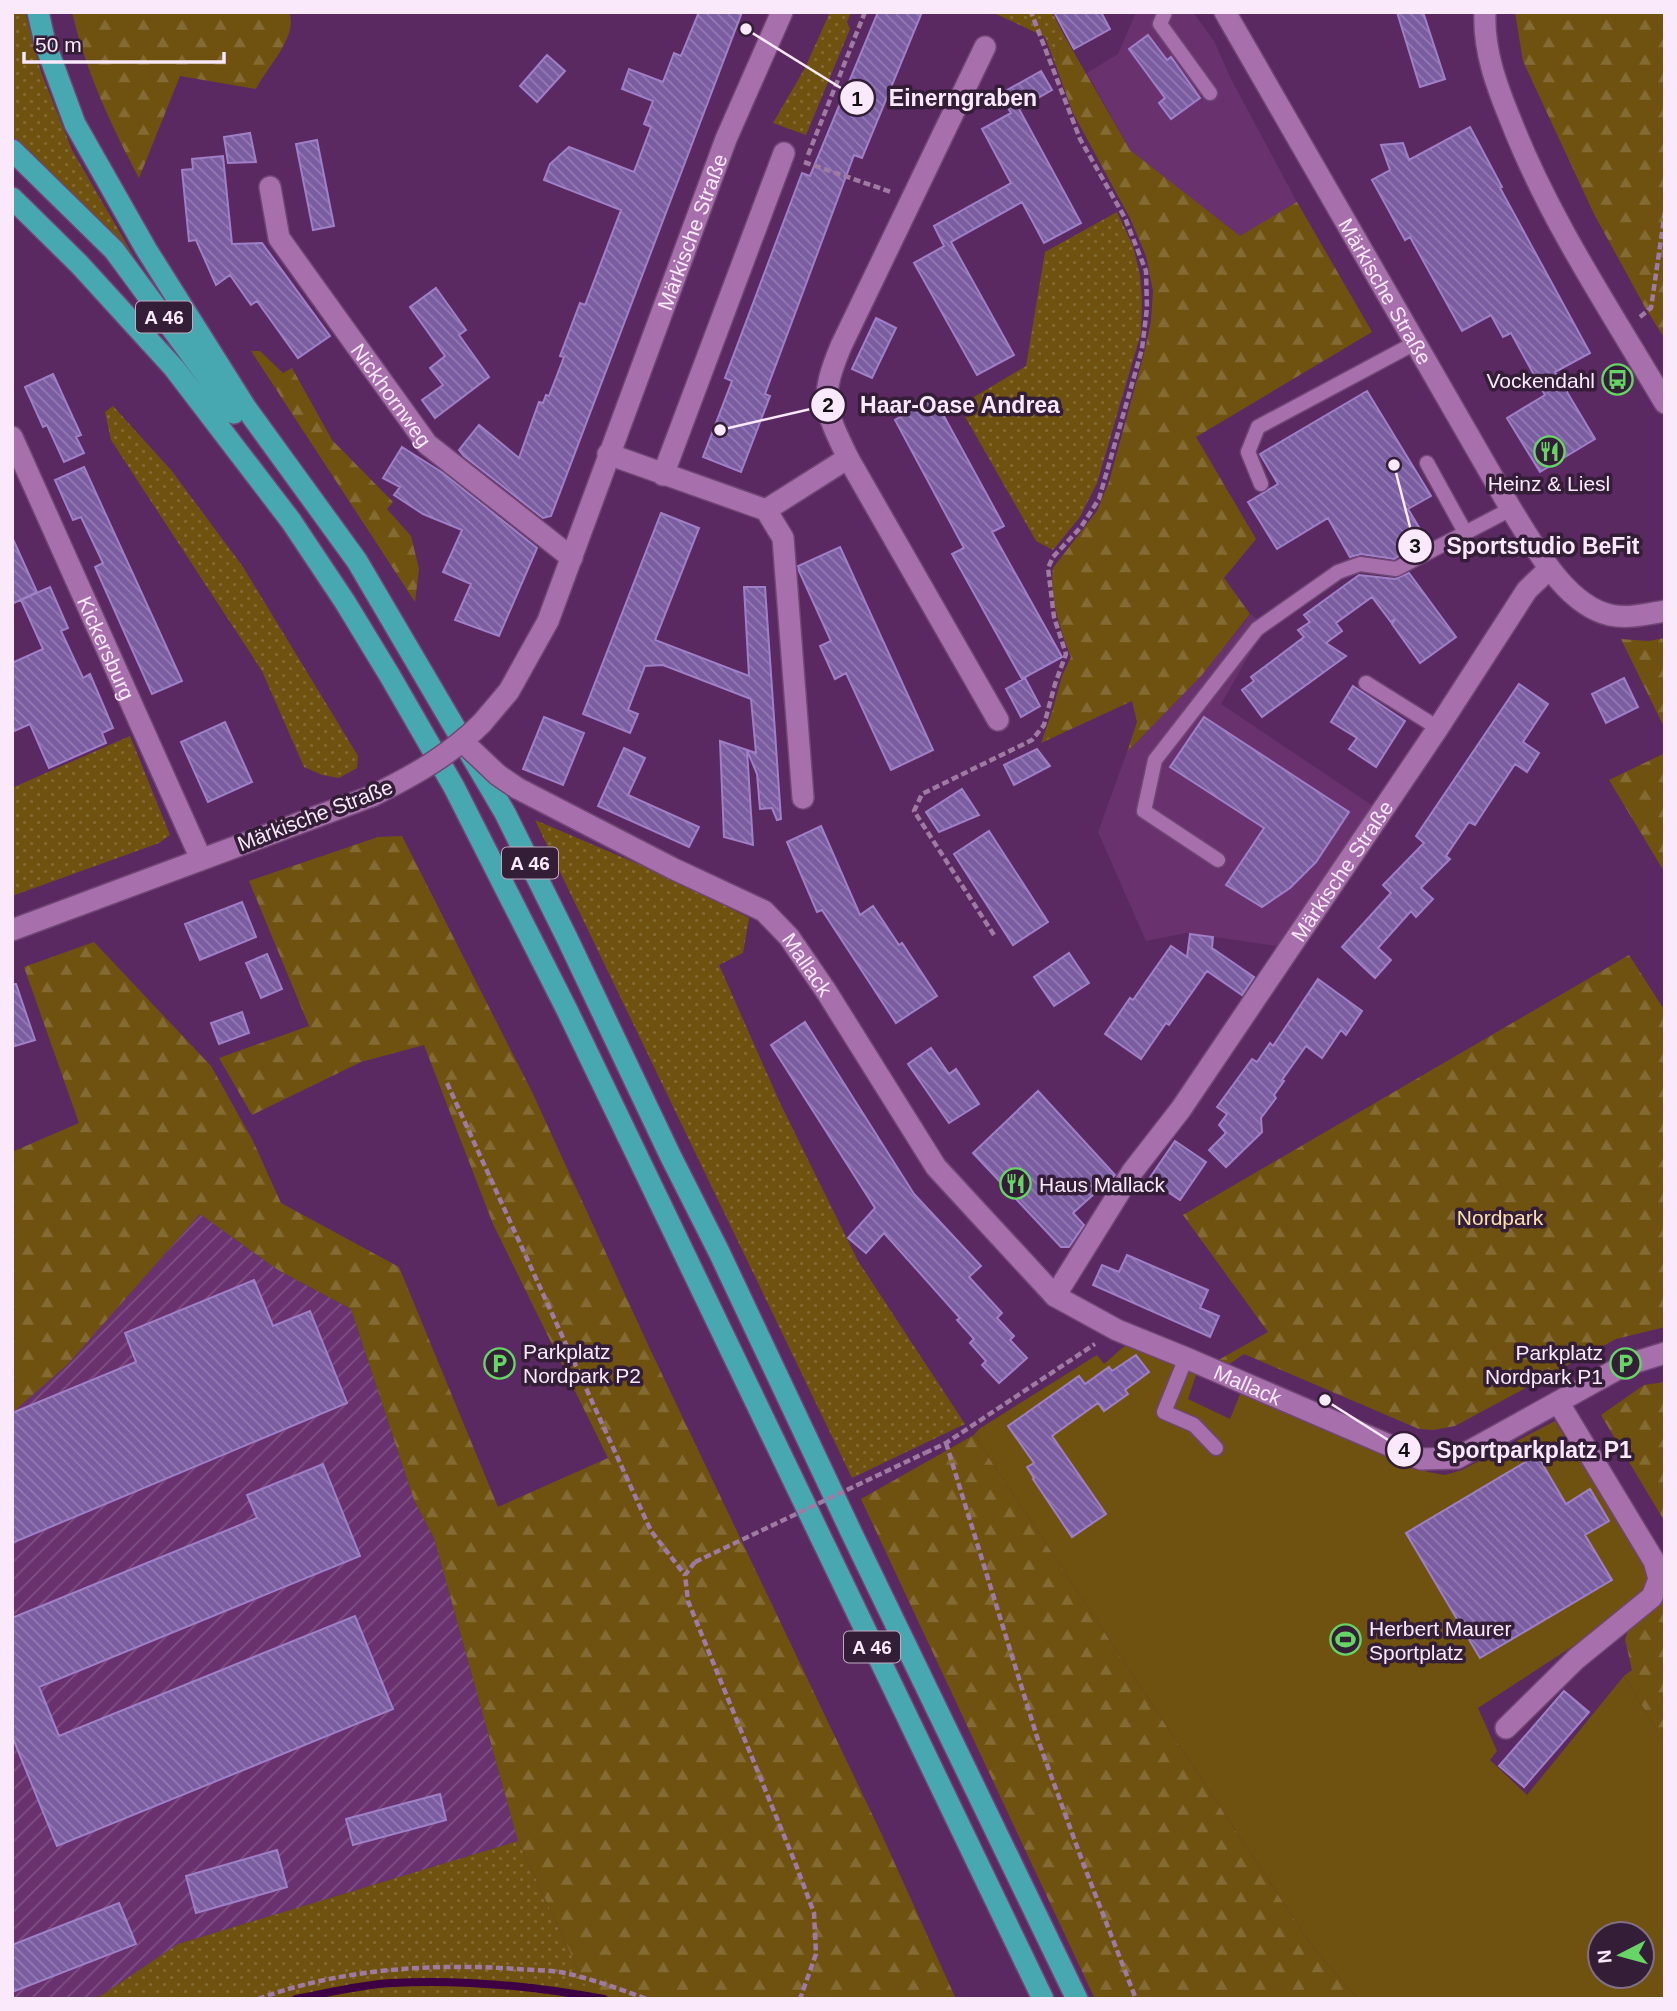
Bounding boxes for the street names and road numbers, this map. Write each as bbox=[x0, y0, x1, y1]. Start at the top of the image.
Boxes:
street label: Märkische Straße bbox=[652, 150, 731, 313]
street label: Märkische Straße bbox=[1335, 214, 1437, 368]
road number: A 46 bbox=[136, 302, 192, 332]
street label: Nickhornweg bbox=[347, 339, 437, 451]
street label: Kickersburg bbox=[73, 592, 140, 703]
street label: Märkische Straße bbox=[234, 775, 396, 855]
street label: Märkische Straße bbox=[1286, 796, 1397, 946]
road number: A 46 bbox=[502, 848, 558, 878]
street label: Mallack bbox=[778, 928, 838, 1000]
street label: Mallack bbox=[1211, 1360, 1286, 1409]
road number: A 46 bbox=[844, 1632, 900, 1662]

